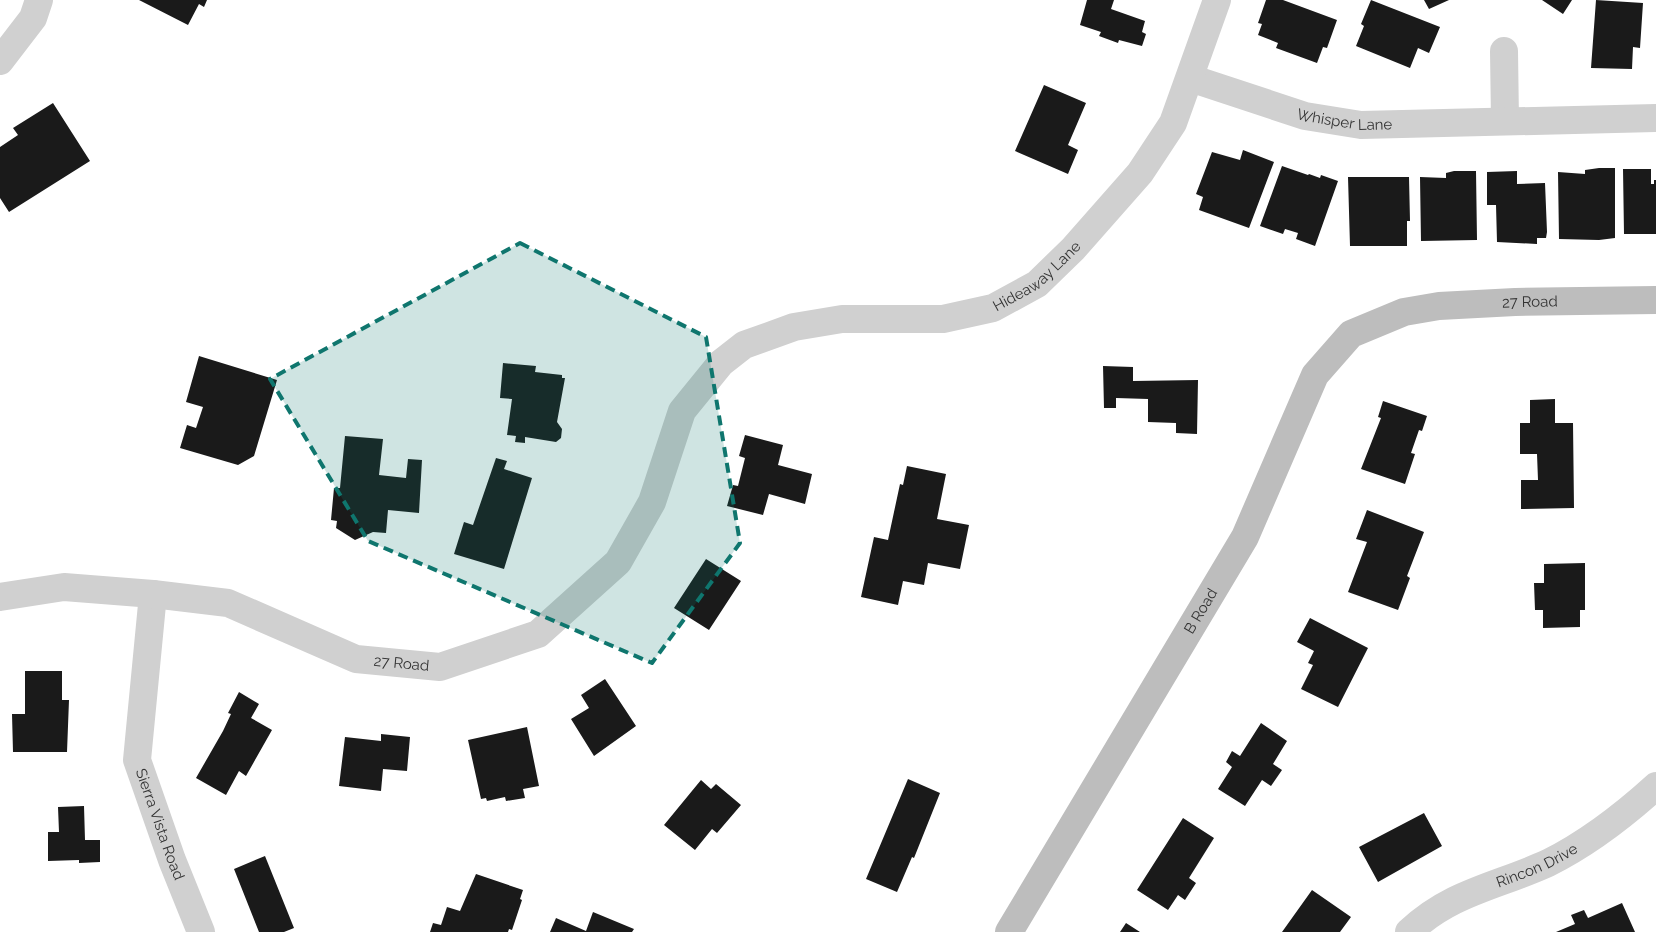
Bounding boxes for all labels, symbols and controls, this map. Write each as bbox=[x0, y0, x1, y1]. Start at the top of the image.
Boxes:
street label: Whisper Lane bbox=[1294, 105, 1393, 134]
street label: Hideaway Lane bbox=[990, 237, 1085, 315]
street label: 27 Road bbox=[1502, 292, 1558, 312]
street label: B Road bbox=[1180, 585, 1221, 637]
street label: 27 Road bbox=[373, 652, 430, 675]
street label: Sierra Vista Road bbox=[132, 766, 188, 883]
street label: Rincon Drive bbox=[1494, 839, 1581, 892]

